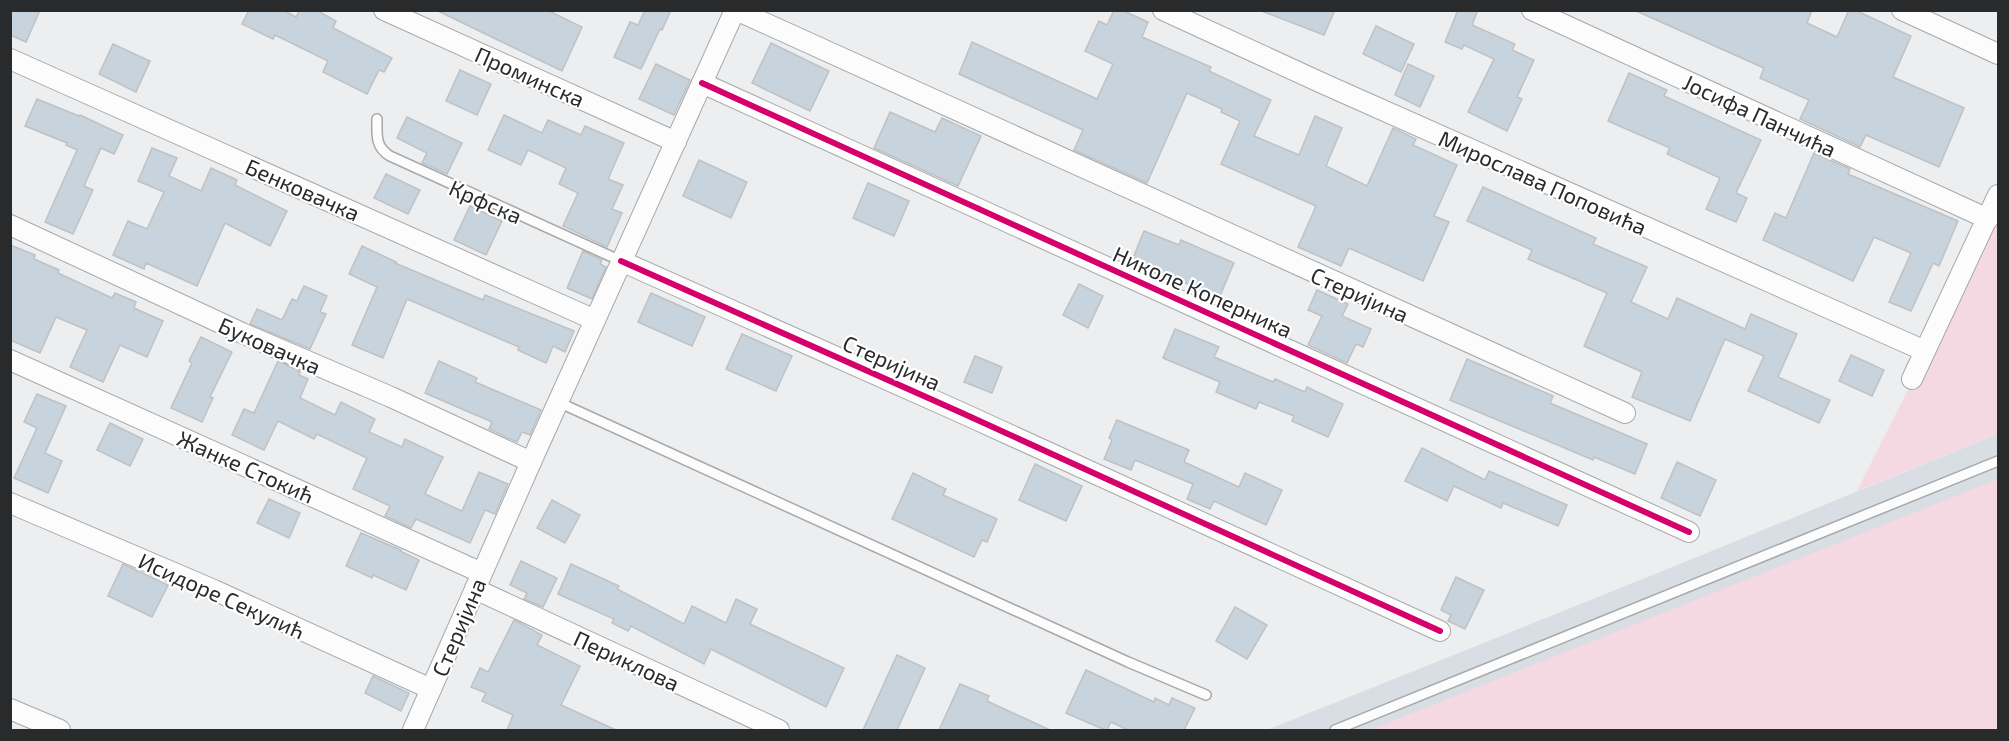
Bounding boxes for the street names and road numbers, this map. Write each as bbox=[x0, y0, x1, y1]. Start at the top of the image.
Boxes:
street label: Проминска bbox=[471, 40, 589, 112]
street label: Јосифа Панчића bbox=[1679, 68, 1841, 162]
street label: Мирослава Поповића bbox=[1435, 124, 1651, 240]
street label: Бенковачка bbox=[242, 152, 364, 226]
street label: Крфска bbox=[446, 174, 526, 228]
street label: Николе Коперника bbox=[1109, 240, 1297, 342]
street label: Стеријина bbox=[1307, 261, 1413, 328]
street label: Буковачка bbox=[215, 311, 325, 380]
street label: Стеријина bbox=[839, 329, 945, 396]
street label: Жанке Стокић bbox=[174, 424, 318, 508]
street label: Исидоре Секулић bbox=[135, 547, 309, 644]
street label: Стеријина bbox=[426, 574, 491, 680]
street label: Периклова bbox=[570, 624, 684, 696]

